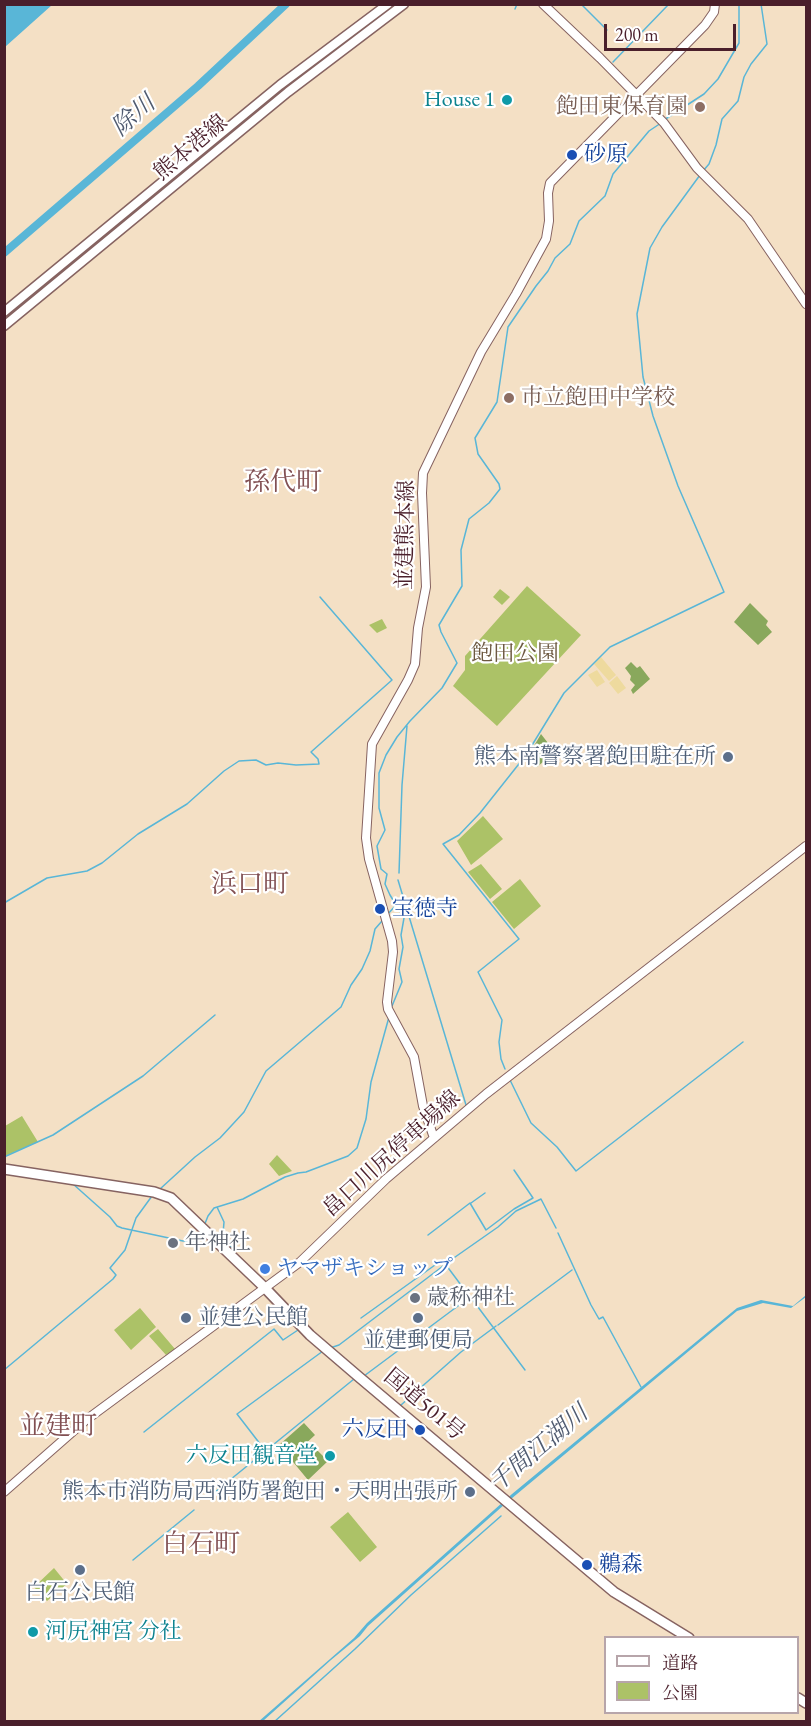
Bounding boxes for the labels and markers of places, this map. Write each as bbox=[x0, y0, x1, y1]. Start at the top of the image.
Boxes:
place label: House 1 bbox=[424, 87, 495, 113]
marker: House 1 bbox=[500, 93, 514, 107]
place label: 飽田東保育園 bbox=[556, 94, 688, 120]
marker: 飽田東保育園 bbox=[693, 100, 707, 114]
place label: 砂原 bbox=[584, 142, 628, 168]
marker: 砂原 bbox=[565, 148, 579, 162]
place label: 市立飽田中学校 bbox=[521, 385, 675, 411]
marker: 市立飽田中学校 bbox=[502, 391, 516, 405]
place label: 熊本南警察署飽田駐在所 bbox=[474, 744, 716, 770]
marker: 熊本南警察署飽田駐在所 bbox=[721, 750, 735, 764]
place label: 宝徳寺 bbox=[392, 896, 458, 922]
marker: 宝徳寺 bbox=[373, 902, 387, 916]
place label: 年神社 bbox=[185, 1230, 251, 1256]
marker: 年神社 bbox=[166, 1236, 180, 1250]
place label: ヤマザキショップ bbox=[277, 1256, 453, 1282]
marker: ヤマザキショップ bbox=[258, 1262, 272, 1276]
place label: 歳称神社 bbox=[427, 1285, 515, 1311]
marker: 歳称神社 bbox=[408, 1291, 422, 1305]
place label: 並建公民館 bbox=[198, 1305, 308, 1331]
marker: 並建公民館 bbox=[179, 1311, 193, 1325]
marker: 並建郵便局 bbox=[411, 1311, 425, 1325]
place label: 並建郵便局 bbox=[363, 1328, 473, 1354]
place label: 六反田 bbox=[342, 1417, 408, 1443]
marker: 六反田 bbox=[413, 1423, 427, 1437]
place label: 六反田観音堂 bbox=[186, 1443, 318, 1469]
marker: 六反田観音堂 bbox=[323, 1449, 337, 1463]
place label: 熊本市消防局西消防署飽田・天明出張所 bbox=[62, 1479, 458, 1505]
marker: 熊本市消防局西消防署飽田・天明出張所 bbox=[463, 1485, 477, 1499]
place label: 鵜森 bbox=[599, 1552, 643, 1578]
marker: 鵜森 bbox=[580, 1558, 594, 1572]
marker: 白石公民館 bbox=[73, 1563, 87, 1577]
place label: 白石公民館 bbox=[25, 1580, 135, 1606]
place label: 河尻神宮 分社 bbox=[45, 1619, 181, 1645]
marker: 河尻神宮 分社 bbox=[26, 1625, 40, 1639]

